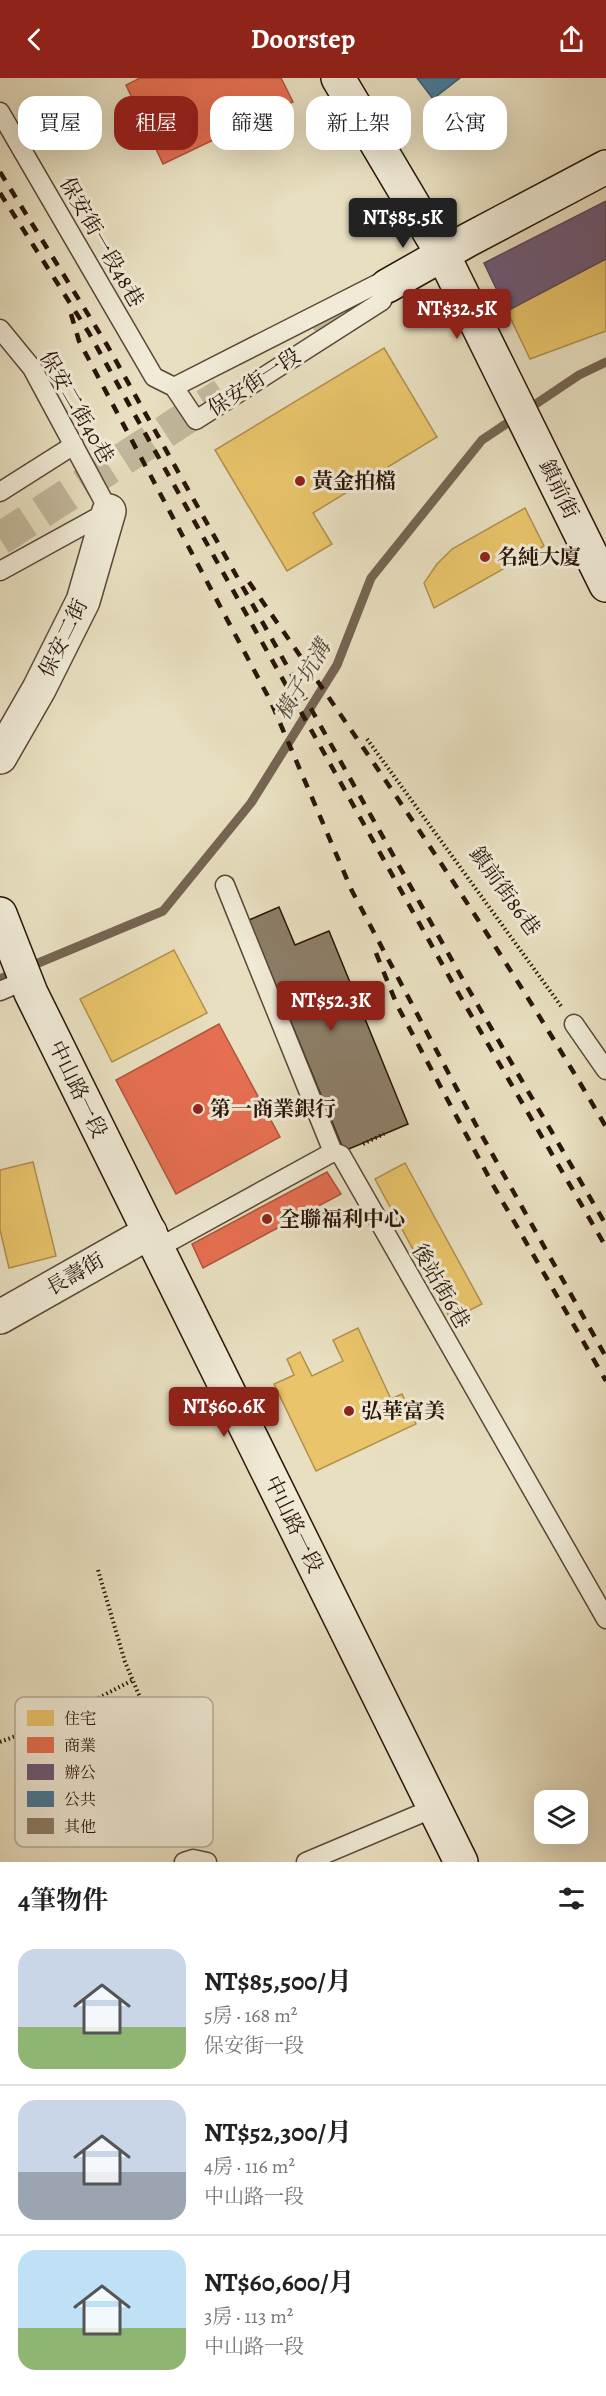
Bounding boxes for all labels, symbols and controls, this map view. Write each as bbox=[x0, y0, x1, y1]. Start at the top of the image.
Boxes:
text: Doorstep bbox=[251, 21, 355, 57]
icon: back bbox=[18, 23, 51, 56]
icon: share bbox=[555, 23, 588, 56]
chip: 買屋 bbox=[18, 96, 102, 150]
chip: 租屋 bbox=[114, 96, 198, 150]
chip: 篩選 bbox=[210, 96, 294, 150]
chip: 新上架 bbox=[306, 96, 411, 150]
chip: 公寓 bbox=[423, 96, 507, 150]
street label: 保安街一段48巷 bbox=[53, 172, 151, 312]
pin: NT$85.5K bbox=[341, 198, 465, 249]
text: NT$85.5K bbox=[363, 204, 443, 231]
pin: NT$32.5K bbox=[395, 289, 519, 340]
text: NT$32.5K bbox=[417, 295, 497, 322]
street label: 保安街一段 bbox=[202, 342, 306, 422]
street label: 保安二街40巷 bbox=[33, 346, 121, 468]
street label: 鎮前街 bbox=[533, 455, 585, 523]
place label: 黃金拍檔 bbox=[312, 467, 396, 495]
marker: 黃金拍檔 bbox=[293, 474, 307, 488]
place label: 名純大廈 bbox=[497, 543, 581, 571]
marker: 名純大廈 bbox=[478, 550, 492, 564]
street label: 保安二街 bbox=[32, 594, 94, 682]
water label: 橫子坑溝 bbox=[268, 632, 339, 726]
street label: 鎮前街86巷 bbox=[463, 841, 547, 941]
pin: NT$52.3K bbox=[269, 981, 393, 1032]
text: NT$52.3K bbox=[291, 987, 371, 1014]
street label: 中山路一段 bbox=[42, 1036, 114, 1142]
place label: 第一商業銀行 bbox=[210, 1095, 336, 1123]
marker: 第一商業銀行 bbox=[191, 1102, 205, 1116]
place label: 全聯福利中心 bbox=[279, 1205, 405, 1233]
marker: 全聯福利中心 bbox=[260, 1212, 274, 1226]
street label: 後站街6巷 bbox=[405, 1238, 477, 1334]
street label: 長壽街 bbox=[41, 1246, 109, 1302]
pin: NT$60.6K bbox=[162, 1387, 286, 1438]
text: NT$60.6K bbox=[183, 1393, 265, 1420]
place label: 弘華富美 bbox=[361, 1397, 445, 1425]
marker: 弘華富美 bbox=[342, 1404, 356, 1418]
street label: 中山路一段 bbox=[258, 1471, 330, 1577]
legend bbox=[15, 1697, 213, 1847]
text: 住宅 bbox=[64, 1708, 96, 1730]
text: 商業 bbox=[64, 1735, 96, 1757]
text: 辦公 bbox=[64, 1762, 96, 1784]
text: 公共 bbox=[64, 1789, 96, 1811]
map controls bbox=[534, 1790, 588, 1844]
button: layers bbox=[534, 1790, 588, 1844]
text: 其他 bbox=[64, 1816, 96, 1838]
icon: filters bbox=[555, 1882, 588, 1915]
text: 4筆物件 bbox=[18, 1883, 108, 1918]
text: NT$85,500/月 bbox=[204, 1964, 352, 1999]
icon: home bbox=[66, 1973, 138, 2045]
text: 5房 · 168 m² bbox=[204, 2002, 297, 2029]
text: 保安街一段 bbox=[204, 2032, 304, 2059]
text: NT$52,300/月 bbox=[204, 2115, 352, 2150]
icon: home bbox=[66, 2124, 138, 2196]
text: 4房 · 116 m² bbox=[204, 2153, 295, 2180]
text: 中山路一段 bbox=[204, 2183, 304, 2210]
text: NT$60,600/月 bbox=[204, 2265, 355, 2300]
icon: home bbox=[66, 2274, 138, 2346]
text: 3房 · 113 m² bbox=[204, 2303, 293, 2330]
text: 中山路一段 bbox=[204, 2333, 304, 2360]

